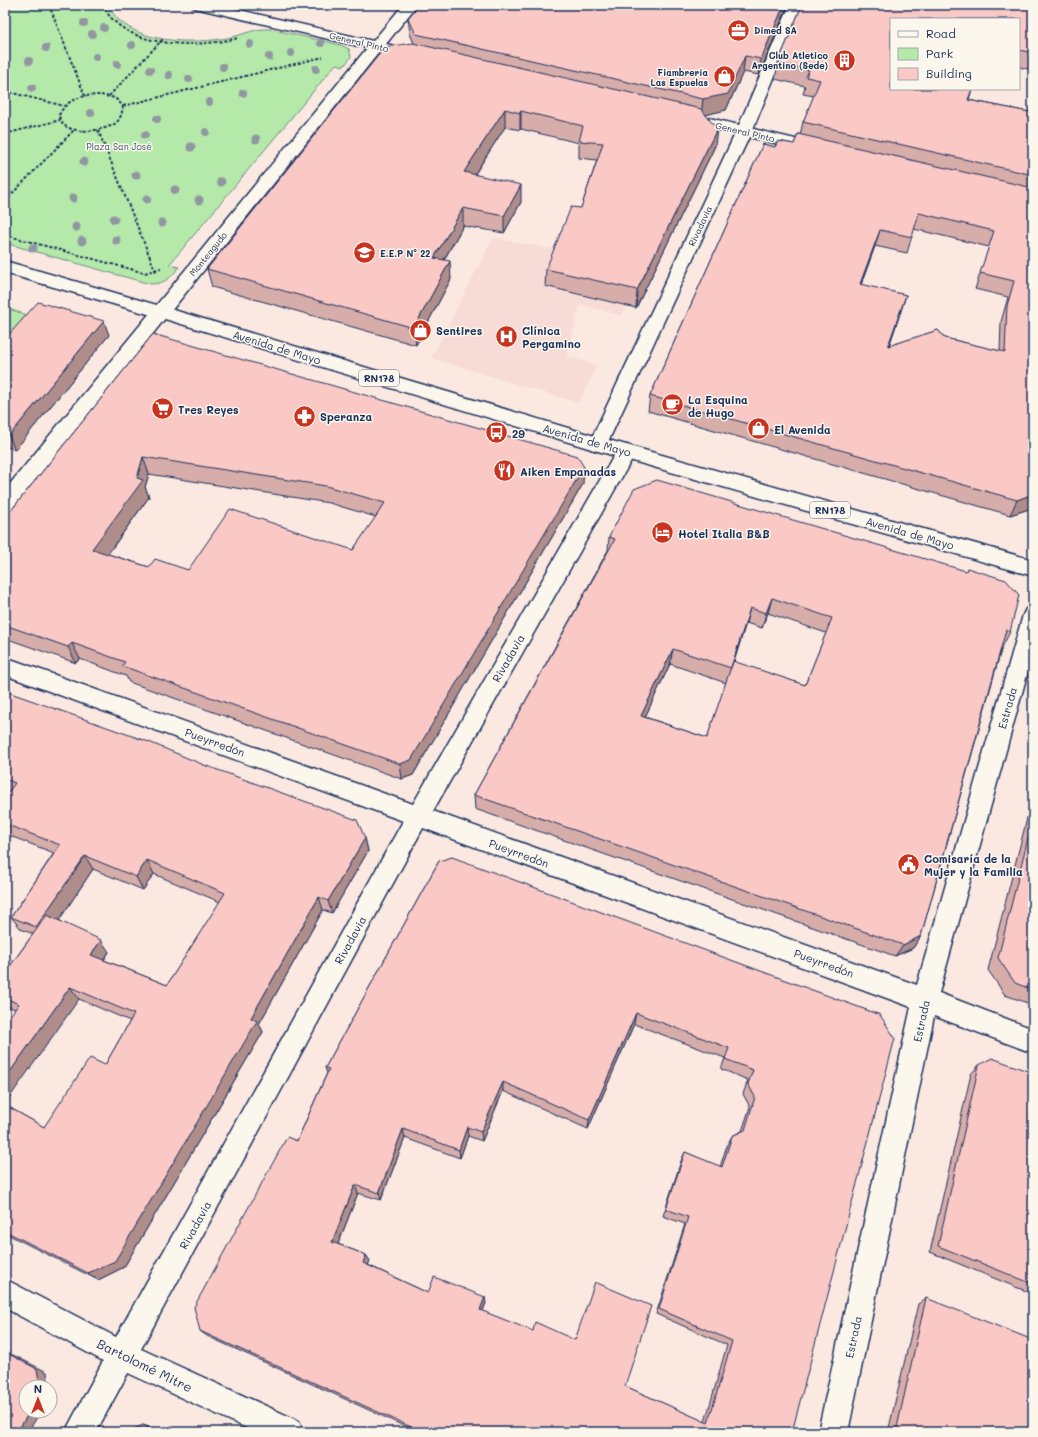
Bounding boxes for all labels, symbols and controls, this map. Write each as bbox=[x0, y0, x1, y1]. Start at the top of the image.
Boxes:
office icon: Dimed SA bbox=[725, 17, 751, 43]
legend bbox=[890, 18, 1020, 90]
place label: Dimed SA bbox=[754, 25, 797, 36]
text: Road bbox=[926, 25, 956, 41]
street label: General Pinto bbox=[328, 30, 390, 54]
text: Park bbox=[926, 45, 953, 61]
building icon: Club Atletico Argentino (Sede) bbox=[831, 47, 857, 73]
place label: Club Atletico Argentino (Sede) bbox=[751, 50, 829, 71]
shop icon: Fiambrería Las Espuelas bbox=[711, 64, 737, 90]
text: Building bbox=[926, 65, 972, 81]
place label: Fiambrería Las Espuelas bbox=[650, 67, 708, 88]
street label: General Pinto bbox=[714, 120, 776, 144]
park label: Plaza San José bbox=[86, 141, 152, 152]
street label: Rivadavia bbox=[686, 204, 714, 248]
street label: Monteagudo bbox=[187, 229, 230, 278]
school or university icon: E.E.P N° 22 bbox=[352, 240, 378, 266]
place label: E.E.P N° 22 bbox=[380, 248, 430, 259]
shop icon: Sentires bbox=[407, 317, 433, 343]
place label: Sentires bbox=[436, 323, 483, 338]
hospital icon: Clínica Pergamino bbox=[494, 323, 520, 349]
place label: Clínica Pergamino bbox=[522, 323, 581, 351]
street label: Avenida de Mayo bbox=[231, 327, 323, 368]
road number: RN178 bbox=[359, 370, 399, 386]
cafe icon: La Esquina de Hugo bbox=[659, 392, 685, 418]
place label: La Esquina de Hugo bbox=[688, 392, 748, 420]
supermarket icon: Tres Reyes bbox=[149, 396, 175, 422]
place label: Tres Reyes bbox=[178, 402, 239, 417]
pharmacy icon: Speranza bbox=[292, 403, 318, 429]
place label: Speranza bbox=[320, 409, 372, 424]
shop icon: El Avenida bbox=[746, 416, 772, 442]
bus stop icon: 29 bbox=[484, 420, 510, 446]
street label: Avenida de Mayo bbox=[541, 420, 633, 460]
place label: El Avenida bbox=[774, 422, 831, 437]
place label: 29 bbox=[512, 426, 525, 441]
restaurant icon: Aiken Empanadas bbox=[491, 458, 517, 484]
place label: Aiken Empanadas bbox=[520, 464, 616, 479]
road number: RN178 bbox=[810, 502, 850, 518]
street label: Avenida de Mayo bbox=[864, 513, 956, 553]
hotel icon: Hotel Italia B&B bbox=[650, 520, 676, 546]
place label: Hotel Italia B&B bbox=[678, 526, 770, 541]
street label: Rivadavia bbox=[488, 631, 528, 685]
street label: Estrada bbox=[994, 685, 1020, 731]
street label: Pueyrredón bbox=[183, 724, 247, 760]
street label: Pueyrredón bbox=[487, 835, 551, 871]
public building icon: Comisaría de la Mujer y la Familia bbox=[895, 851, 921, 877]
place label: Comisaría de la Mujer y la Familia bbox=[924, 851, 1023, 879]
street label: Rivadavia bbox=[331, 913, 369, 967]
street label: Pueyrredón bbox=[792, 945, 856, 981]
street label: Estrada bbox=[909, 998, 933, 1043]
street label: Rivadavia bbox=[176, 1198, 214, 1252]
street label: Estrada bbox=[841, 1314, 865, 1359]
street label: Bartolomé Mitre bbox=[94, 1334, 196, 1396]
north arrow bbox=[18, 1379, 58, 1419]
text: N bbox=[34, 1381, 42, 1396]

